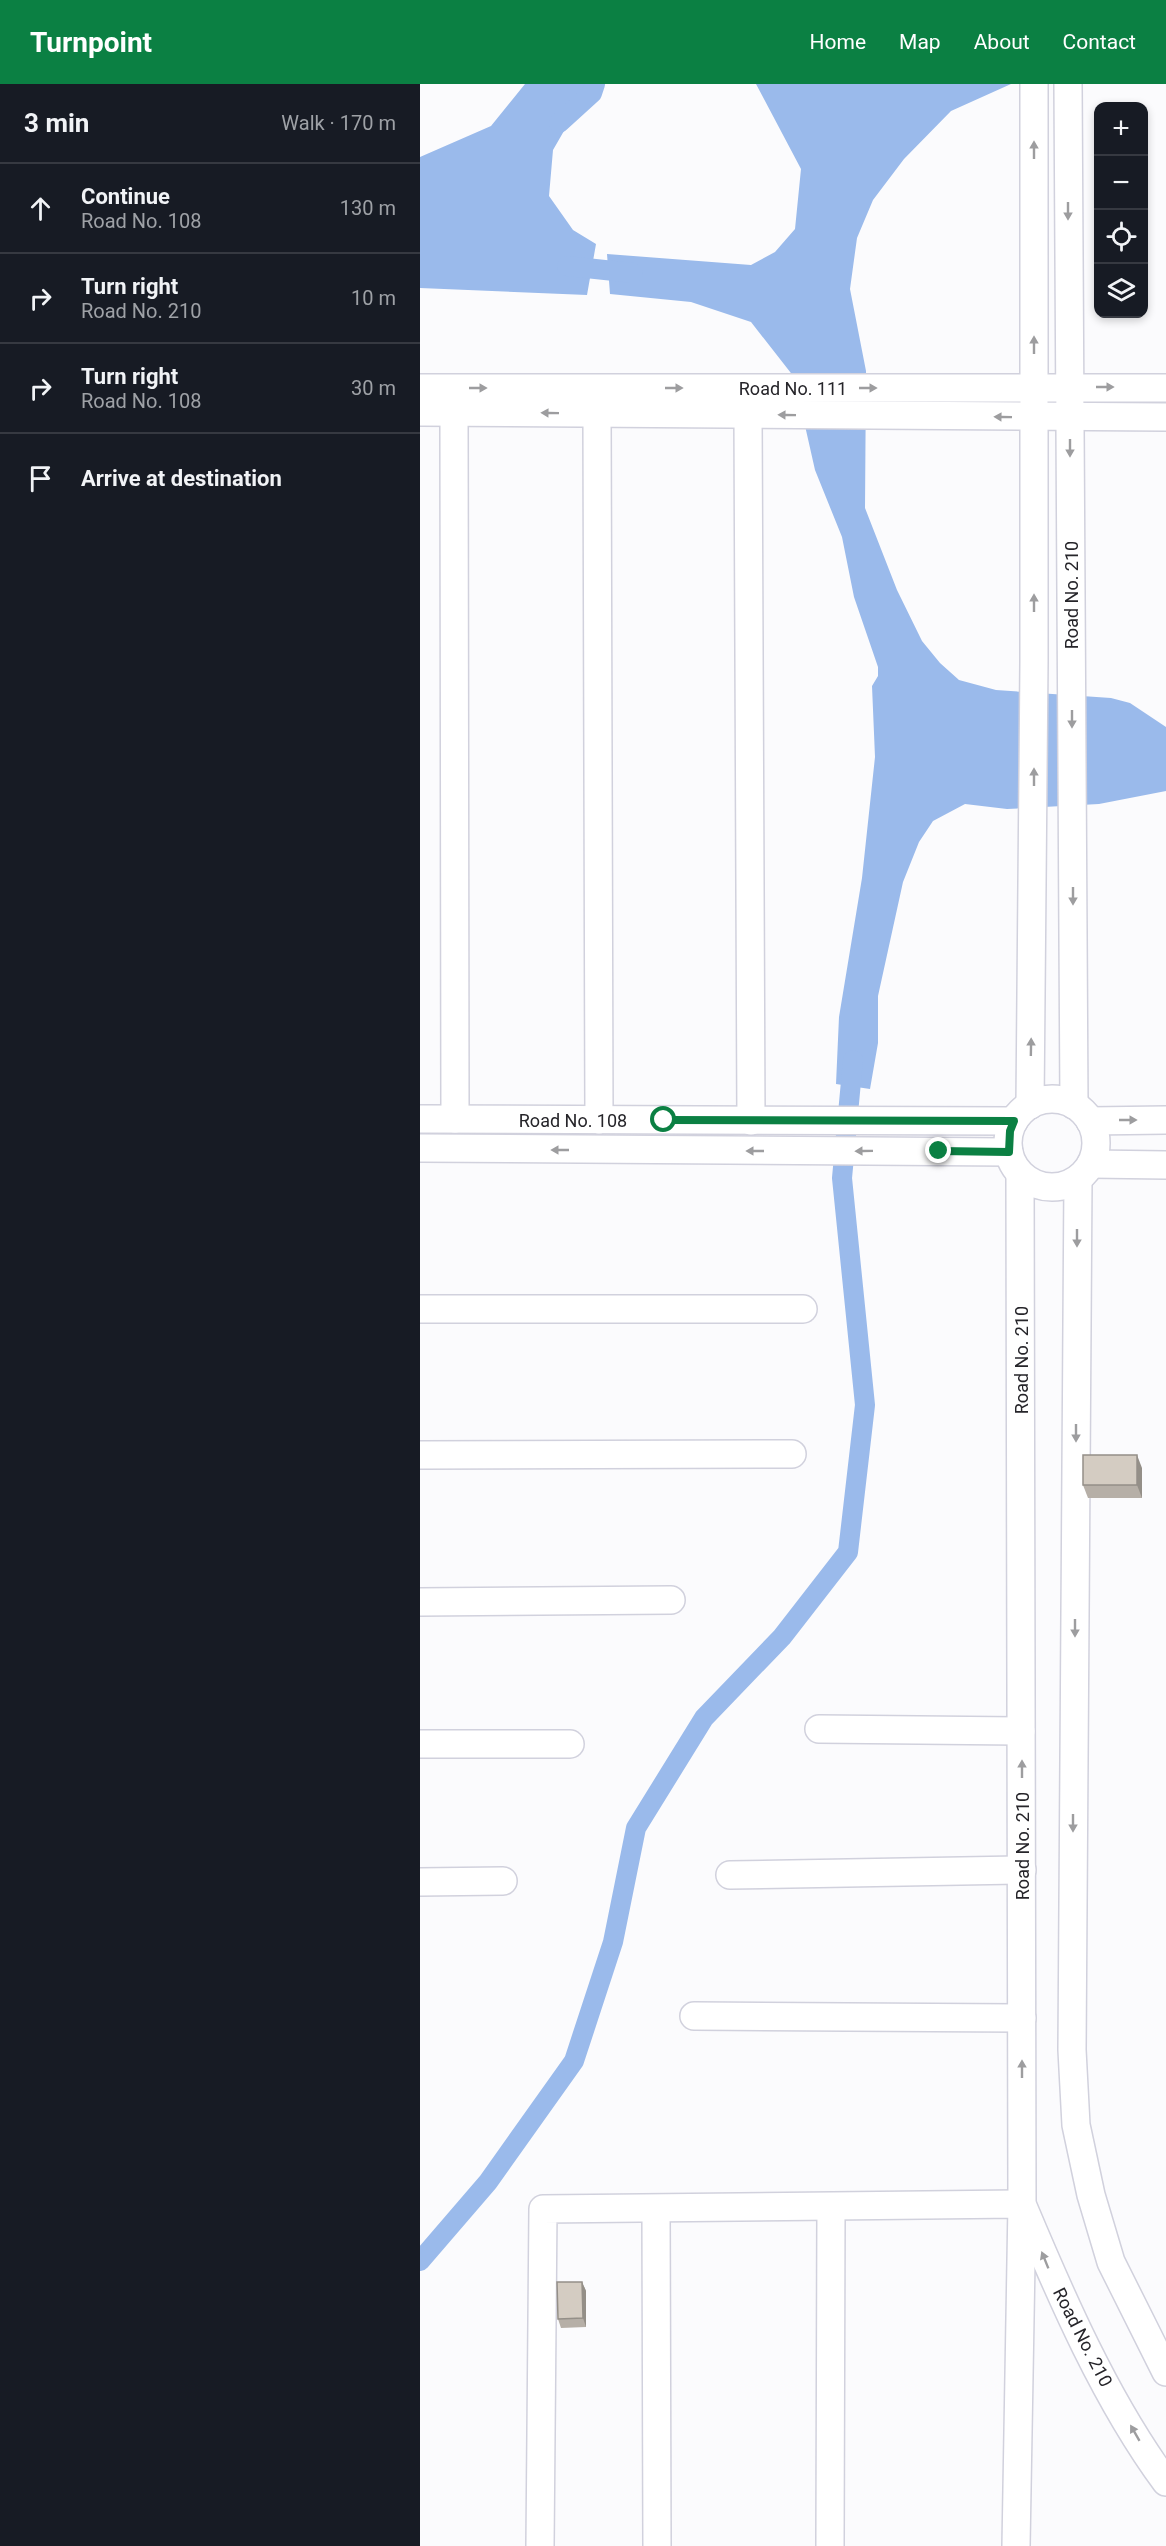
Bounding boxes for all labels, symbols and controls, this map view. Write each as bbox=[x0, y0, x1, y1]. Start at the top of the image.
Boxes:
text: Turnpoint bbox=[30, 26, 152, 59]
text: Home bbox=[810, 30, 866, 54]
text: Map bbox=[899, 30, 941, 54]
text: About bbox=[974, 30, 1030, 54]
text: Contact bbox=[1063, 30, 1136, 54]
map controls bbox=[1094, 102, 1148, 318]
button: + bbox=[1094, 102, 1148, 156]
text: 3 min bbox=[24, 108, 89, 138]
text: Walk · 170 m bbox=[281, 111, 396, 135]
one-way arrow bbox=[1029, 141, 1039, 160]
button: − bbox=[1094, 156, 1148, 210]
text: Continue bbox=[81, 184, 170, 209]
icon: ahead bbox=[24, 192, 57, 225]
text: 130 m bbox=[340, 196, 396, 220]
one-way arrow bbox=[1063, 202, 1073, 221]
text: Road No. 108 bbox=[81, 209, 201, 233]
button: locate bbox=[1094, 210, 1148, 264]
button: layers bbox=[1094, 264, 1148, 318]
text: Turn right bbox=[81, 274, 178, 299]
icon: right bbox=[24, 282, 57, 315]
text: 10 m bbox=[351, 286, 396, 310]
text: Road No. 210 bbox=[81, 299, 201, 323]
one-way arrow bbox=[1029, 336, 1039, 355]
text: Turn right bbox=[81, 364, 178, 389]
icon: right bbox=[24, 372, 57, 405]
text: 30 m bbox=[351, 376, 396, 400]
street label: Road No. 111 bbox=[739, 378, 847, 399]
one-way arrow bbox=[1096, 382, 1115, 392]
one-way arrow bbox=[469, 383, 488, 393]
one-way arrow bbox=[664, 383, 683, 393]
one-way arrow bbox=[859, 383, 878, 393]
text: Road No. 108 bbox=[81, 389, 201, 413]
one-way arrow bbox=[540, 408, 559, 418]
one-way arrow bbox=[777, 410, 796, 420]
one-way arrow bbox=[993, 412, 1012, 422]
one-way arrow bbox=[1065, 439, 1075, 458]
icon: arrive bbox=[24, 462, 57, 495]
text: Arrive at destination bbox=[81, 466, 282, 491]
street label: Road No. 210 bbox=[1061, 541, 1082, 649]
one-way arrow bbox=[1029, 594, 1039, 613]
one-way arrow bbox=[1067, 710, 1077, 729]
one-way arrow bbox=[1029, 768, 1039, 787]
one-way arrow bbox=[1068, 886, 1078, 905]
one-way arrow bbox=[1026, 1037, 1036, 1056]
route start bbox=[650, 1106, 676, 1132]
street label: Road No. 108 bbox=[519, 1110, 627, 1131]
one-way arrow bbox=[1118, 1115, 1137, 1125]
route end bbox=[925, 1137, 951, 1163]
one-way arrow bbox=[551, 1145, 570, 1155]
one-way arrow bbox=[746, 1146, 765, 1156]
one-way arrow bbox=[855, 1146, 874, 1156]
one-way arrow bbox=[1073, 1228, 1082, 1247]
street label: Road No. 210 bbox=[1011, 1306, 1032, 1414]
one-way arrow bbox=[1071, 1423, 1081, 1442]
one-way arrow bbox=[1070, 1618, 1080, 1637]
one-way arrow bbox=[1017, 1760, 1026, 1779]
street label: Road No. 210 bbox=[1012, 1792, 1033, 1900]
one-way arrow bbox=[1068, 1813, 1078, 1832]
one-way arrow bbox=[1017, 2060, 1027, 2079]
one-way arrow bbox=[1040, 2250, 1050, 2268]
street label: Road No. 210 bbox=[1049, 2284, 1117, 2390]
one-way arrow bbox=[1129, 2425, 1140, 2441]

